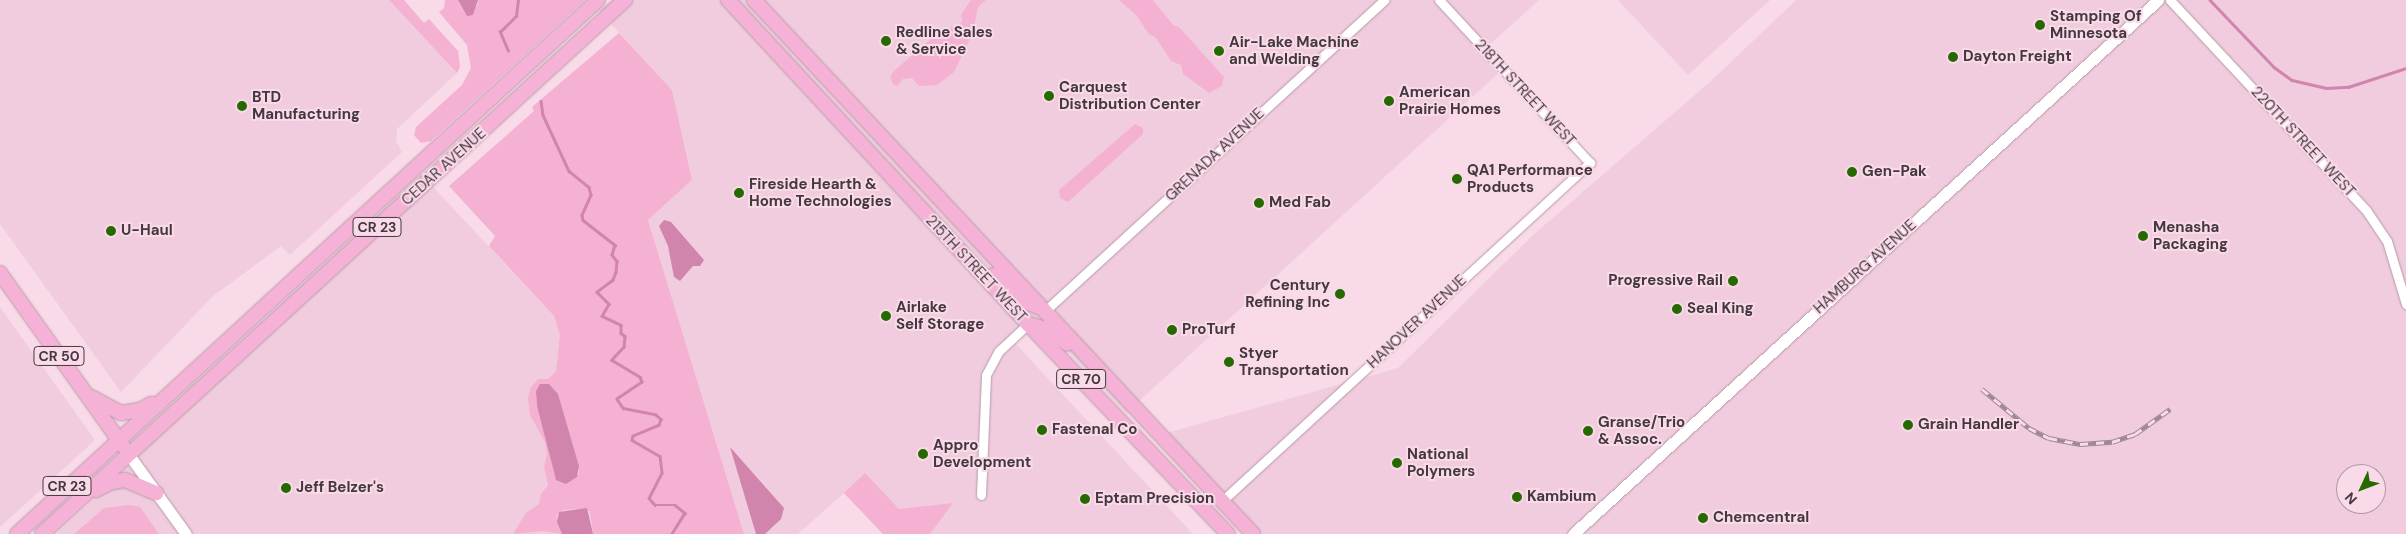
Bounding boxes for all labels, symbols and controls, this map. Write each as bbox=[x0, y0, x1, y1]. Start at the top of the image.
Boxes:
place label: Stamping Of Minnesota bbox=[2050, 7, 2141, 42]
marker: Stamping Of Minnesota bbox=[2034, 19, 2046, 31]
place label: Redline Sales & Service bbox=[896, 23, 993, 58]
place label: Air-Lake Machine and Welding bbox=[1229, 33, 1359, 68]
marker: Redline Sales & Service bbox=[880, 35, 892, 47]
street label: 218TH STREET WEST bbox=[1471, 36, 1579, 150]
marker: Air-Lake Machine and Welding bbox=[1213, 45, 1225, 57]
place label: Dayton Freight bbox=[1963, 48, 2072, 66]
marker: Dayton Freight bbox=[1947, 51, 1959, 63]
place label: Carquest Distribution Center bbox=[1059, 78, 1201, 113]
place label: American Prairie Homes bbox=[1399, 83, 1501, 118]
street label: 220TH STREET WEST bbox=[2247, 83, 2359, 201]
place label: BTD Manufacturing bbox=[252, 88, 360, 123]
marker: Carquest Distribution Center bbox=[1043, 90, 1055, 102]
marker: American Prairie Homes bbox=[1383, 95, 1395, 107]
marker: BTD Manufacturing bbox=[236, 100, 248, 112]
street label: GRENADA AVENUE bbox=[1162, 105, 1268, 205]
street label: CEDAR AVENUE bbox=[398, 124, 490, 210]
place label: QA1 Performance Products bbox=[1467, 161, 1593, 196]
place label: Gen-Pak bbox=[1862, 163, 1927, 181]
marker: Gen-Pak bbox=[1846, 166, 1858, 178]
marker: QA1 Performance Products bbox=[1451, 173, 1463, 185]
place label: Fireside Hearth & Home Technologies bbox=[749, 175, 892, 210]
marker: Fireside Hearth & Home Technologies bbox=[733, 187, 745, 199]
place label: Med Fab bbox=[1269, 194, 1331, 212]
marker: Med Fab bbox=[1253, 197, 1265, 209]
street label: 215TH STREET WEST bbox=[922, 212, 1030, 326]
road number: CR 23 bbox=[352, 216, 402, 238]
street label: HAMBURG AVENUE bbox=[1810, 216, 1920, 318]
place label: Menasha Packaging bbox=[2153, 218, 2228, 253]
place label: U-Haul bbox=[121, 222, 173, 240]
marker: U-Haul bbox=[105, 225, 117, 237]
marker: Menasha Packaging bbox=[2137, 230, 2149, 242]
street label: HANOVER AVENUE bbox=[1364, 271, 1470, 373]
place label: Progressive Rail bbox=[1608, 272, 1723, 290]
marker: Progressive Rail bbox=[1727, 275, 1739, 287]
place label: Century Refining Inc bbox=[1245, 276, 1330, 311]
marker: Century Refining Inc bbox=[1334, 288, 1346, 300]
place label: Airlake Self Storage bbox=[896, 298, 984, 333]
place label: Seal King bbox=[1687, 300, 1754, 318]
marker: Seal King bbox=[1671, 303, 1683, 315]
marker: Airlake Self Storage bbox=[880, 310, 892, 322]
place label: ProTurf bbox=[1182, 321, 1236, 339]
marker: ProTurf bbox=[1166, 324, 1178, 336]
road number: CR 50 bbox=[33, 344, 85, 368]
place label: Styer Transportation bbox=[1239, 344, 1349, 379]
marker: Styer Transportation bbox=[1223, 356, 1235, 368]
road number: CR 70 bbox=[1056, 368, 1106, 390]
place label: Granse/Trio & Assoc. bbox=[1598, 413, 1685, 448]
place label: Grain Handler bbox=[1918, 416, 2019, 434]
marker: Grain Handler bbox=[1902, 419, 1914, 431]
place label: Fastenal Co bbox=[1052, 421, 1137, 439]
marker: Fastenal Co bbox=[1036, 424, 1048, 436]
marker: Granse/Trio & Assoc. bbox=[1582, 425, 1594, 437]
place label: Appro Development bbox=[933, 436, 1031, 471]
place label: National Polymers bbox=[1407, 445, 1475, 480]
marker: Appro Development bbox=[917, 448, 929, 460]
marker: National Polymers bbox=[1391, 457, 1403, 469]
north arrow bbox=[2336, 464, 2386, 514]
road number: CR 23 bbox=[42, 474, 92, 498]
place label: Jeff Belzer's bbox=[296, 479, 384, 497]
marker: Jeff Belzer's bbox=[280, 482, 292, 494]
place label: Kambium bbox=[1527, 488, 1596, 506]
text: N bbox=[2341, 489, 2361, 508]
place label: Eptam Precision bbox=[1095, 490, 1214, 508]
marker: Kambium bbox=[1511, 491, 1523, 503]
marker: Eptam Precision bbox=[1079, 493, 1091, 505]
place label: Chemcentral bbox=[1713, 509, 1809, 527]
marker: Chemcentral bbox=[1697, 512, 1709, 524]

